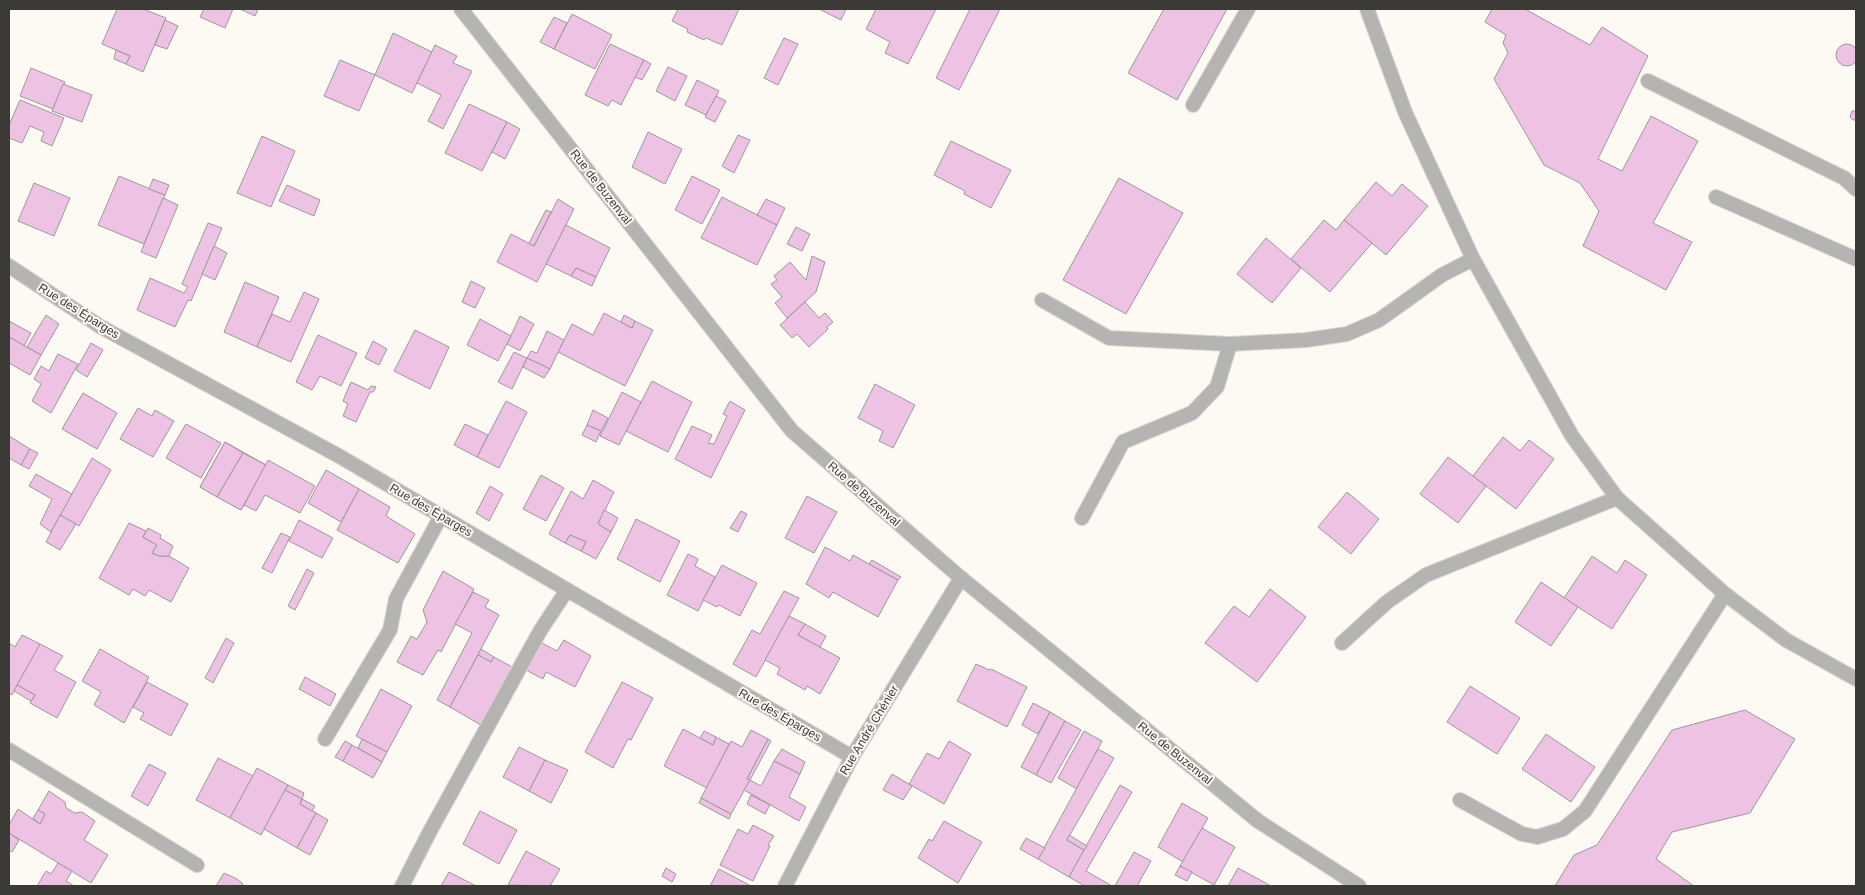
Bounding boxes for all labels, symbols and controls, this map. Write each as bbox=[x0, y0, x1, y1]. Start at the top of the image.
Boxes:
street label: Rue de Buzenval bbox=[567, 147, 635, 227]
street label: Rue des Éparges bbox=[36, 280, 123, 342]
street label: Rue de Buzenval bbox=[825, 459, 903, 529]
street label: Rue des Éparges bbox=[387, 480, 475, 539]
street label: Rue André Chénier bbox=[837, 683, 901, 777]
street label: Rue des Éparges bbox=[736, 685, 824, 744]
street label: Rue de Buzenval bbox=[1135, 719, 1215, 787]

